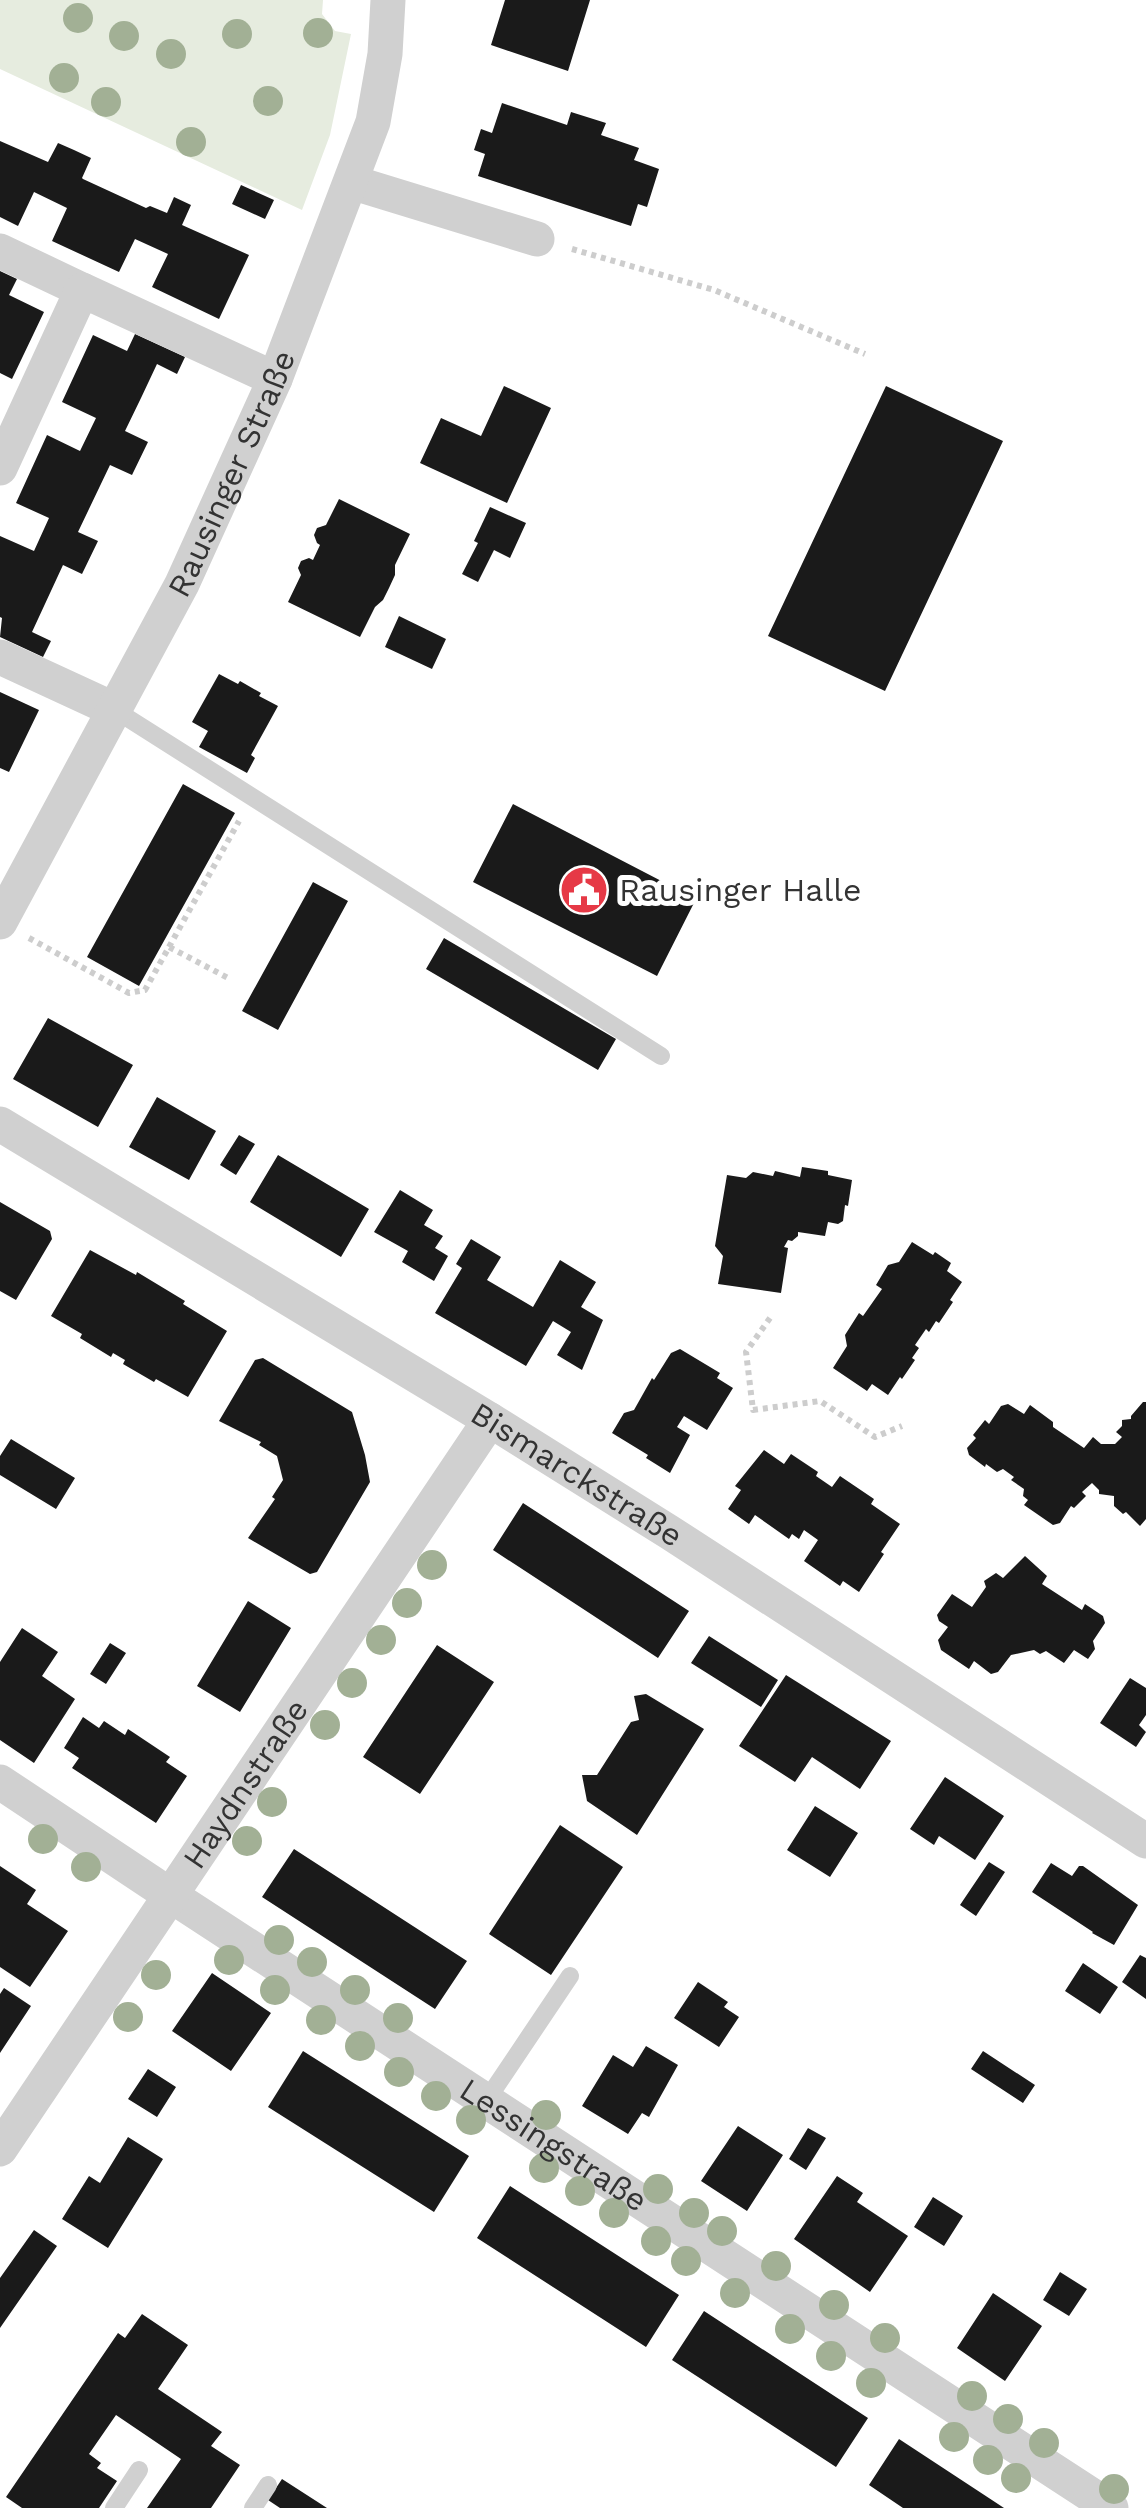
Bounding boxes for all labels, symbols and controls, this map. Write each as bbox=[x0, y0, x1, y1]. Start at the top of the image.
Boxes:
street label: Rausinger Straße bbox=[160, 345, 303, 603]
public building icon: Rausinger Halle bbox=[558, 864, 610, 916]
place label: Rausinger Halle bbox=[619, 871, 862, 909]
street label: Bismarckstraße bbox=[464, 1394, 690, 1555]
street label: Haydnstraße bbox=[175, 1692, 316, 1876]
street label: Lessingstraße bbox=[453, 2070, 654, 2220]

